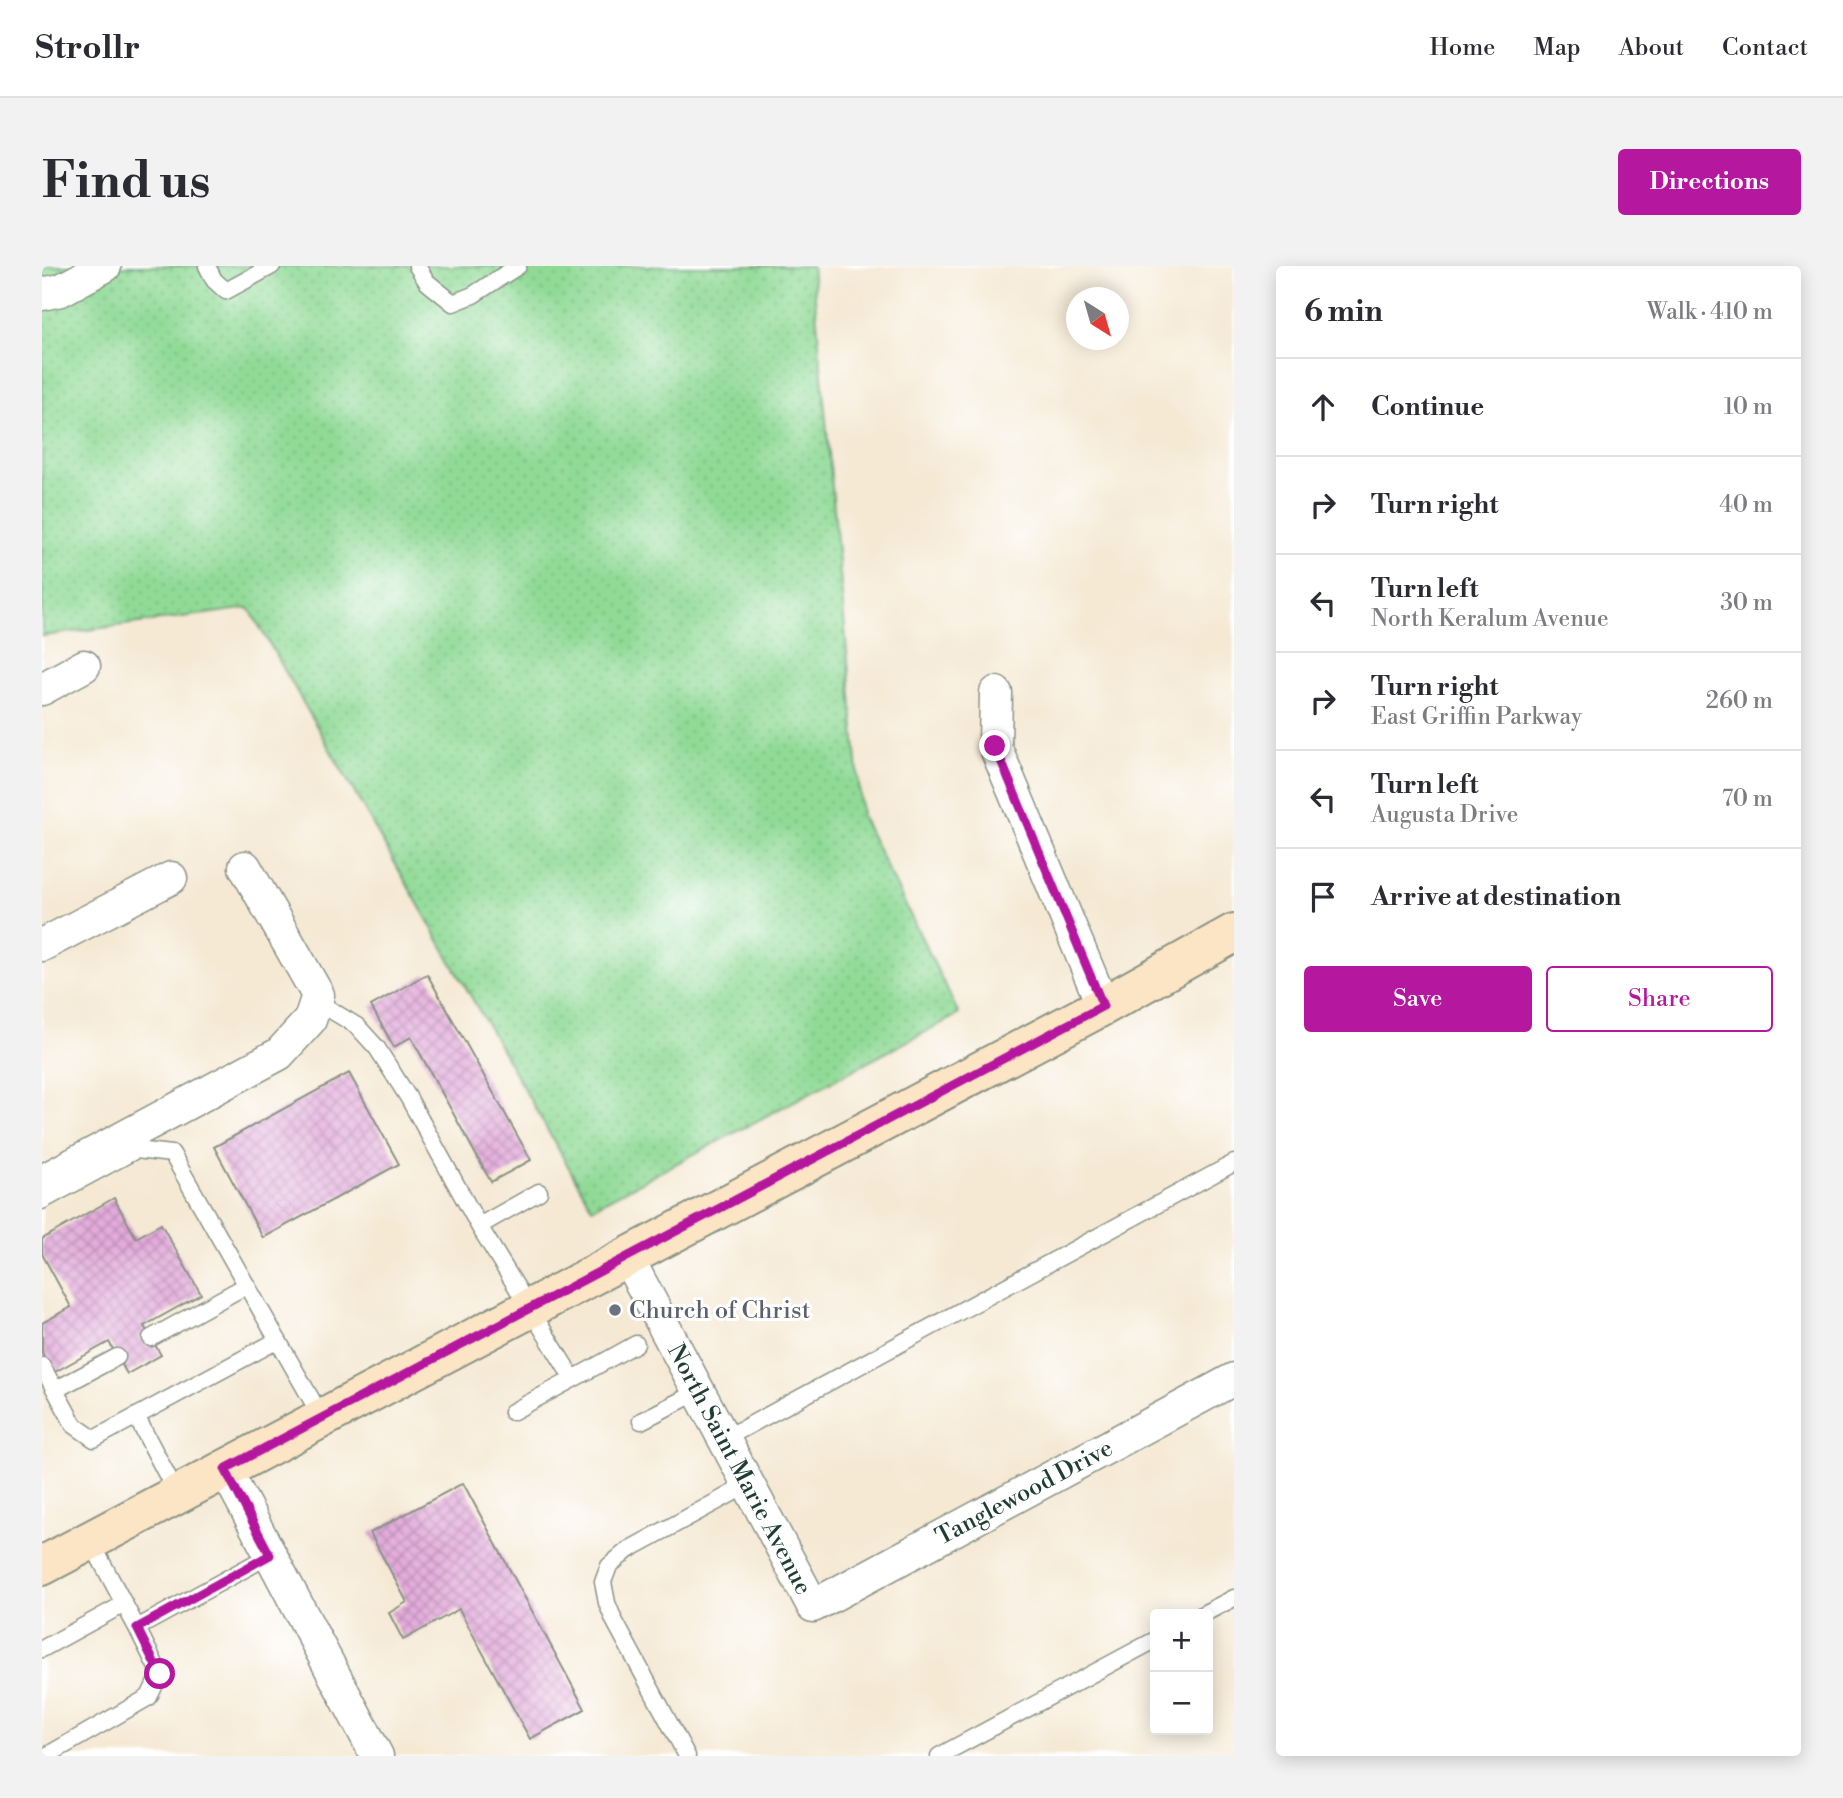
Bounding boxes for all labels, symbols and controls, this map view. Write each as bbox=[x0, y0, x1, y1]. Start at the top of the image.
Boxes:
text: Strollr bbox=[35, 28, 140, 69]
text: Home bbox=[1430, 33, 1495, 63]
text: Map bbox=[1533, 33, 1581, 63]
text: About bbox=[1619, 33, 1684, 63]
text: Contact bbox=[1722, 33, 1808, 63]
button: Directions bbox=[1618, 149, 1801, 215]
text: Find us bbox=[42, 152, 211, 213]
north arrow bbox=[1066, 287, 1129, 350]
text: 6 min bbox=[1304, 293, 1383, 331]
text: Walk · 410 m bbox=[1647, 298, 1773, 326]
icon: ahead bbox=[1304, 388, 1342, 426]
text: Continue bbox=[1371, 391, 1484, 423]
text: 10 m bbox=[1724, 393, 1773, 421]
icon: right bbox=[1304, 486, 1342, 524]
text: Turn right bbox=[1371, 489, 1499, 521]
text: 40 m bbox=[1719, 491, 1773, 519]
text: Turn left bbox=[1371, 573, 1479, 605]
icon: left bbox=[1304, 584, 1342, 622]
text: 30 m bbox=[1720, 589, 1773, 617]
text: North Keralum Avenue bbox=[1371, 605, 1609, 633]
text: Turn right bbox=[1371, 671, 1499, 703]
icon: right bbox=[1304, 682, 1342, 720]
text: 260 m bbox=[1706, 687, 1773, 715]
text: East Griffin Parkway bbox=[1371, 703, 1582, 731]
route end bbox=[979, 730, 1010, 761]
text: Turn left bbox=[1371, 769, 1479, 801]
icon: left bbox=[1304, 780, 1342, 818]
text: 70 m bbox=[1722, 785, 1773, 813]
text: Augusta Drive bbox=[1371, 801, 1518, 829]
icon: arrive bbox=[1304, 878, 1342, 916]
text: Arrive at destination bbox=[1371, 881, 1621, 913]
button: Save bbox=[1304, 966, 1532, 1032]
button: Share bbox=[1546, 966, 1773, 1032]
place label: Church of Christ bbox=[629, 1296, 811, 1326]
marker: Church of Christ bbox=[607, 1302, 623, 1318]
street label: North Saint Marie Avenue bbox=[660, 1339, 818, 1600]
street label: Tanglewood Drive bbox=[931, 1434, 1118, 1552]
map controls bbox=[1150, 1609, 1213, 1735]
button: + bbox=[1150, 1609, 1213, 1672]
route start bbox=[144, 1658, 175, 1689]
button: − bbox=[1150, 1672, 1213, 1735]

